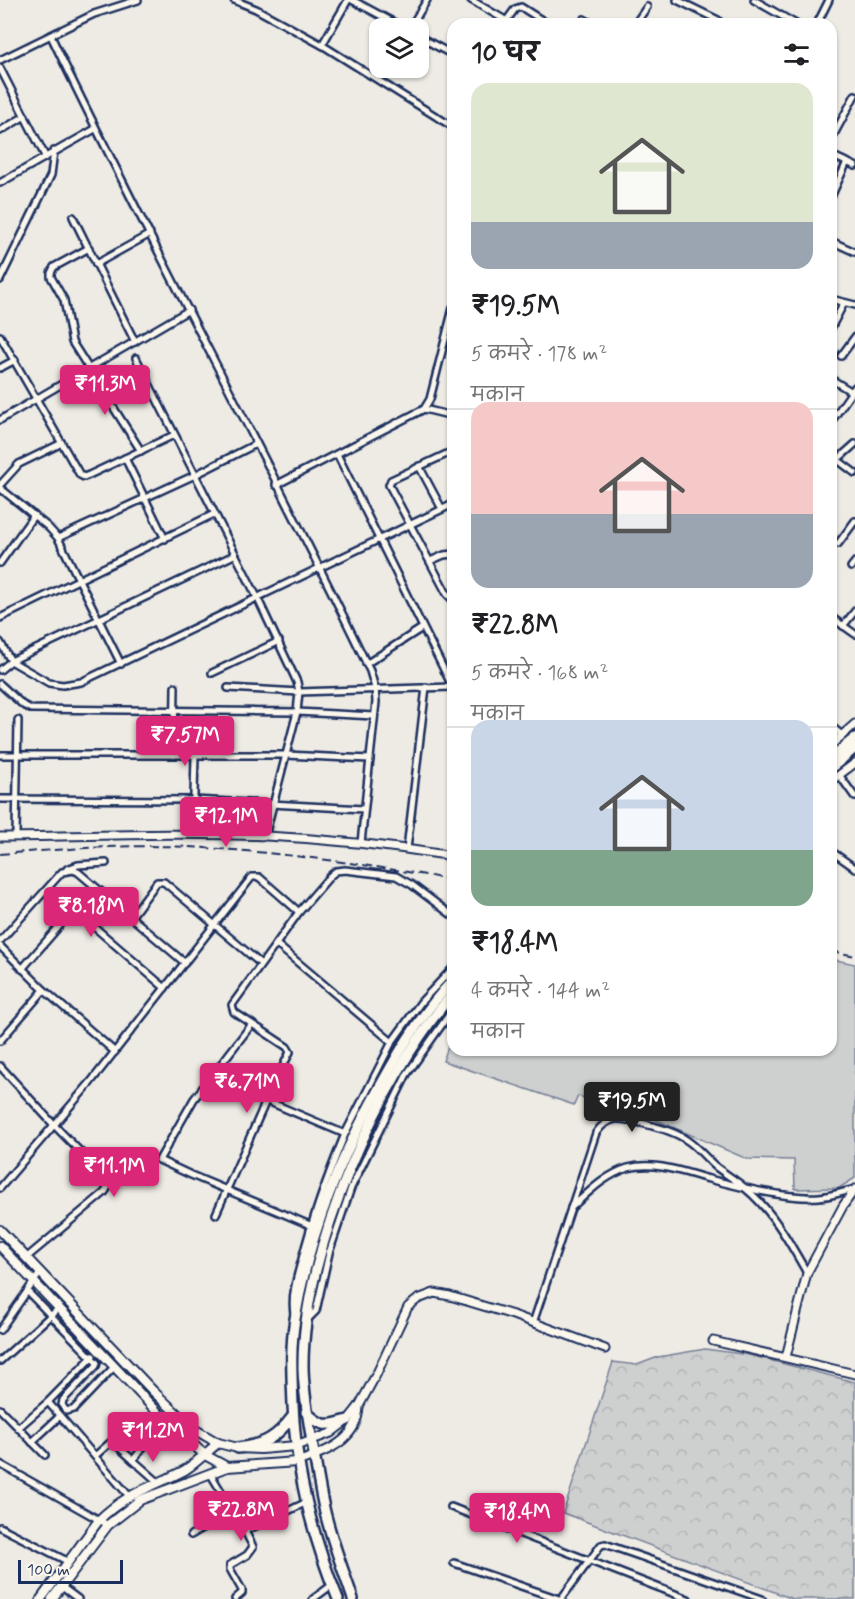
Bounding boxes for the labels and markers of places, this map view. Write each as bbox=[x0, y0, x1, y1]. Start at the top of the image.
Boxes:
pin: ₹11.3M bbox=[56, 365, 154, 416]
pin: ₹7.57M bbox=[136, 716, 234, 767]
pin: ₹12.1M bbox=[177, 797, 275, 848]
pin: ₹8.18M bbox=[42, 887, 140, 938]
pin: ₹6.71M bbox=[198, 1063, 296, 1114]
pin: ₹19.5M bbox=[583, 1082, 681, 1133]
pin: ₹11.1M bbox=[65, 1147, 163, 1198]
pin: ₹11.2M bbox=[104, 1412, 202, 1463]
pin: ₹22.8M bbox=[192, 1491, 290, 1542]
pin: ₹18.4M bbox=[468, 1493, 566, 1544]

